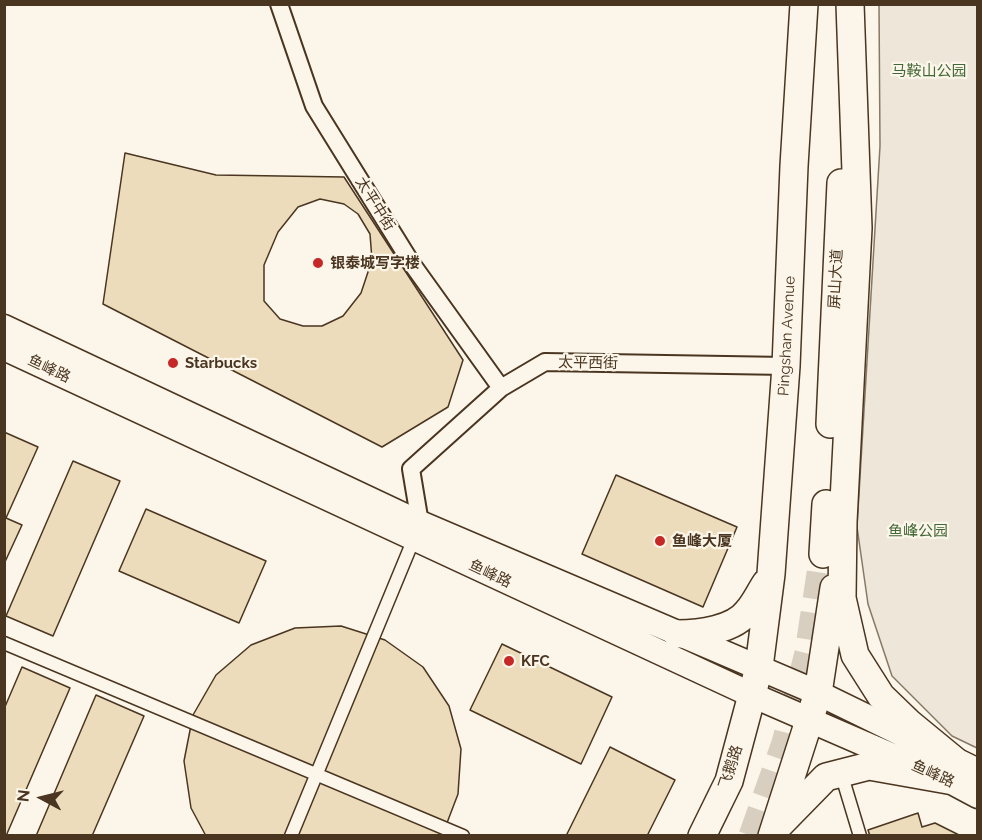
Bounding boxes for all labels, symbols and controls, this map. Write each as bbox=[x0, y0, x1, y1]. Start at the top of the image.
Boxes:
park label: 马鞍山公园 bbox=[892, 62, 966, 80]
street label: 太平中街 bbox=[351, 174, 399, 234]
street label: 屏山大道 bbox=[825, 249, 847, 309]
place label: 银泰城写字楼 bbox=[330, 254, 420, 272]
marker: 银泰城写字楼 bbox=[311, 256, 325, 270]
street label: Pingshan Avenue bbox=[775, 276, 799, 396]
street label: 鱼峰路 bbox=[25, 351, 73, 387]
street label: 太平西街 bbox=[558, 353, 618, 373]
place label: Starbucks bbox=[185, 354, 257, 372]
marker: Starbucks bbox=[166, 356, 180, 370]
park label: 鱼峰公园 bbox=[888, 522, 948, 540]
place label: 鱼峰大厦 bbox=[672, 532, 732, 550]
marker: 鱼峰大厦 bbox=[653, 534, 667, 548]
street label: 鱼峰路 bbox=[466, 556, 514, 592]
place label: KFC bbox=[521, 652, 550, 670]
marker: KFC bbox=[502, 654, 516, 668]
street label: 飞鹅路 bbox=[715, 743, 747, 791]
street label: 鱼峰路 bbox=[909, 757, 957, 791]
north arrow bbox=[12, 768, 72, 828]
text: N bbox=[13, 789, 34, 803]

